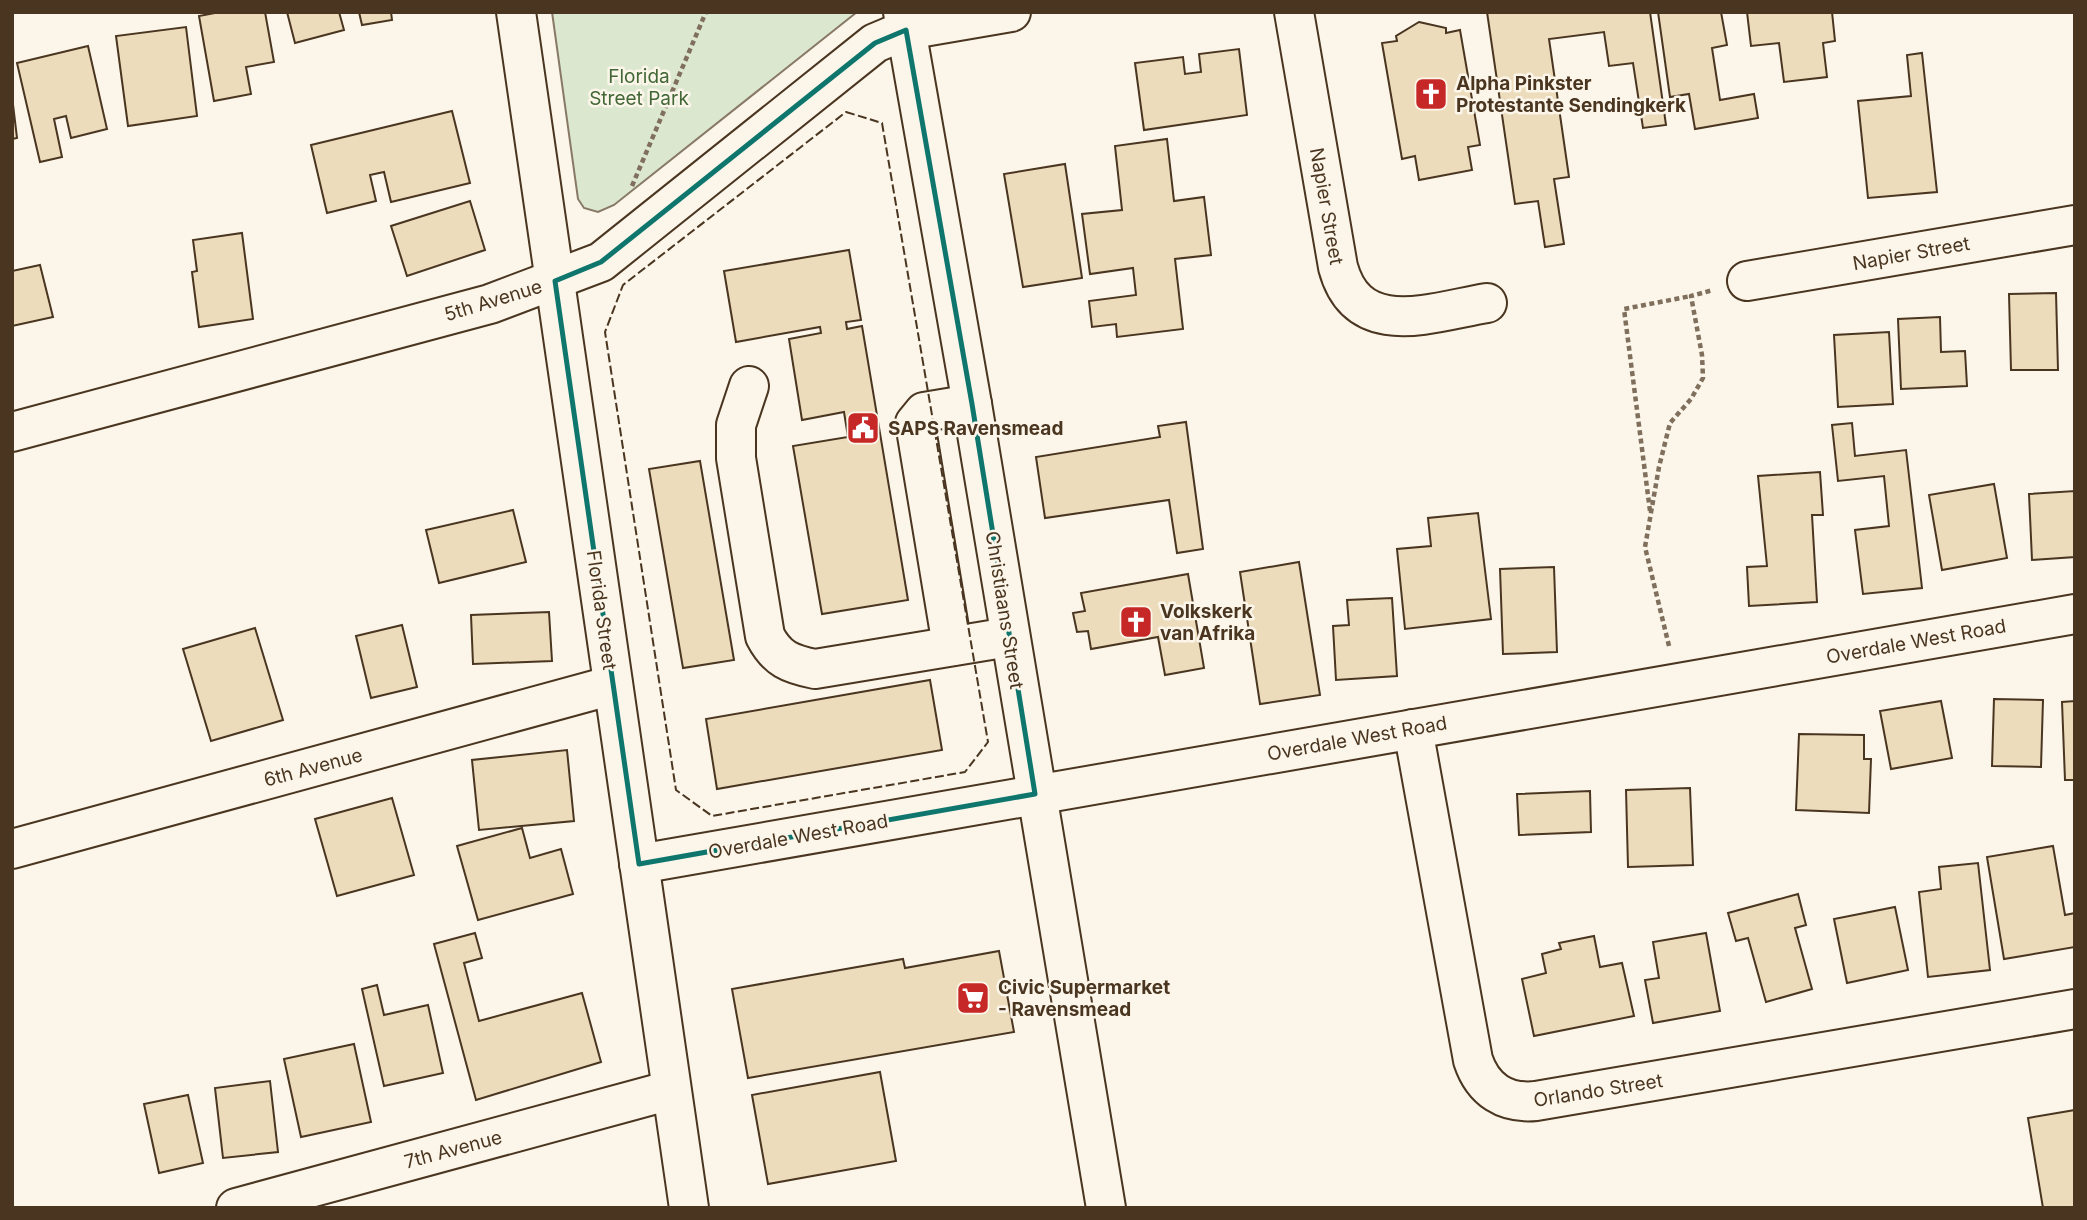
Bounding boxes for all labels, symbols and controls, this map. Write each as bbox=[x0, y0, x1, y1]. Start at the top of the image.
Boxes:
park label: Florida Street Park bbox=[589, 65, 689, 110]
place label: Alpha Pinkster Protestante Sendingkerk bbox=[1456, 72, 1686, 117]
church icon: Alpha Pinkster Protestante Sendingkerk bbox=[1412, 75, 1450, 113]
street label: Napier Street bbox=[1305, 146, 1348, 266]
street label: Napier Street bbox=[1851, 232, 1971, 275]
street label: 5th Avenue bbox=[441, 275, 545, 326]
public building icon: SAPS Ravensmead bbox=[844, 409, 882, 447]
place label: SAPS Ravensmead bbox=[888, 417, 1063, 440]
street label: Christiaans Street bbox=[981, 529, 1028, 691]
street label: Florida Street bbox=[582, 549, 621, 671]
place label: Volkskerk van Afrika bbox=[1160, 600, 1255, 645]
church icon: Volkskerk van Afrika bbox=[1117, 603, 1155, 641]
street label: Overdale West Road bbox=[1824, 614, 2008, 669]
street label: Overdale West Road bbox=[1265, 711, 1449, 766]
street label: 6th Avenue bbox=[261, 743, 365, 792]
street label: Overdale West Road bbox=[706, 809, 890, 864]
place label: Civic Supermarket - Ravensmead bbox=[998, 976, 1170, 1021]
supermarket icon: Civic Supermarket - Ravensmead bbox=[954, 979, 992, 1017]
street label: Orlando Street bbox=[1532, 1069, 1664, 1112]
street label: 7th Avenue bbox=[402, 1125, 505, 1174]

